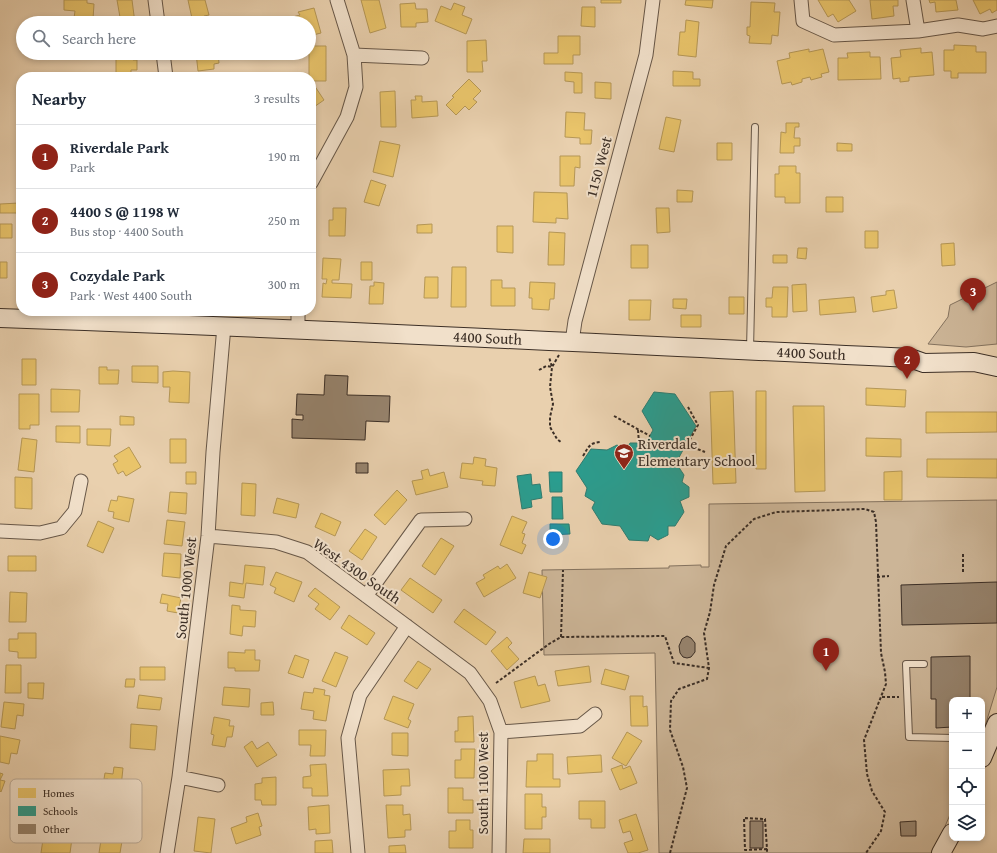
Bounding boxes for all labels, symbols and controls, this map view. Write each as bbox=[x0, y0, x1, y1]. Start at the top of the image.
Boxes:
search box bbox=[16, 16, 316, 60]
icon: search bbox=[30, 27, 52, 49]
text: Search here bbox=[62, 28, 136, 49]
text: Nearby bbox=[32, 86, 86, 111]
text: 3 results bbox=[254, 89, 300, 108]
street label: 1150 West bbox=[580, 133, 617, 200]
text: Riverdale Park bbox=[70, 137, 169, 158]
text: 1 bbox=[42, 147, 48, 166]
text: 190 m bbox=[268, 147, 300, 166]
text: Park bbox=[70, 158, 95, 177]
text: 4400 S @ 1198 W bbox=[70, 201, 180, 222]
text: 2 bbox=[42, 211, 48, 230]
text: 250 m bbox=[268, 211, 300, 230]
text: Bus stop · 4400 South bbox=[70, 222, 184, 241]
text: Cozydale Park bbox=[70, 265, 165, 286]
text: 3 bbox=[42, 275, 48, 294]
text: 300 m bbox=[268, 275, 300, 294]
pin: 3 bbox=[960, 278, 986, 311]
text: Park · West 4400 South bbox=[70, 286, 192, 305]
street label: 4400 South bbox=[453, 325, 523, 350]
street label: 4400 South bbox=[776, 341, 847, 365]
pin: 2 bbox=[894, 346, 920, 379]
place label: Riverdale Elementary School bbox=[638, 433, 756, 471]
school or university icon: Riverdale Elementary School bbox=[613, 442, 635, 470]
your location bbox=[543, 529, 563, 549]
street label: West 4300 South bbox=[309, 533, 406, 609]
street label: South 1000 West bbox=[170, 535, 201, 640]
pin: 1 bbox=[813, 638, 839, 671]
map controls bbox=[949, 697, 985, 841]
button: + bbox=[949, 697, 985, 733]
street label: South 1100 West bbox=[472, 731, 493, 834]
button: − bbox=[949, 733, 985, 769]
button: locate bbox=[949, 769, 985, 805]
legend bbox=[10, 779, 142, 843]
text: Homes bbox=[43, 785, 74, 801]
text: Schools bbox=[43, 803, 78, 819]
button: layers bbox=[949, 805, 985, 841]
text: Other bbox=[43, 821, 70, 837]

